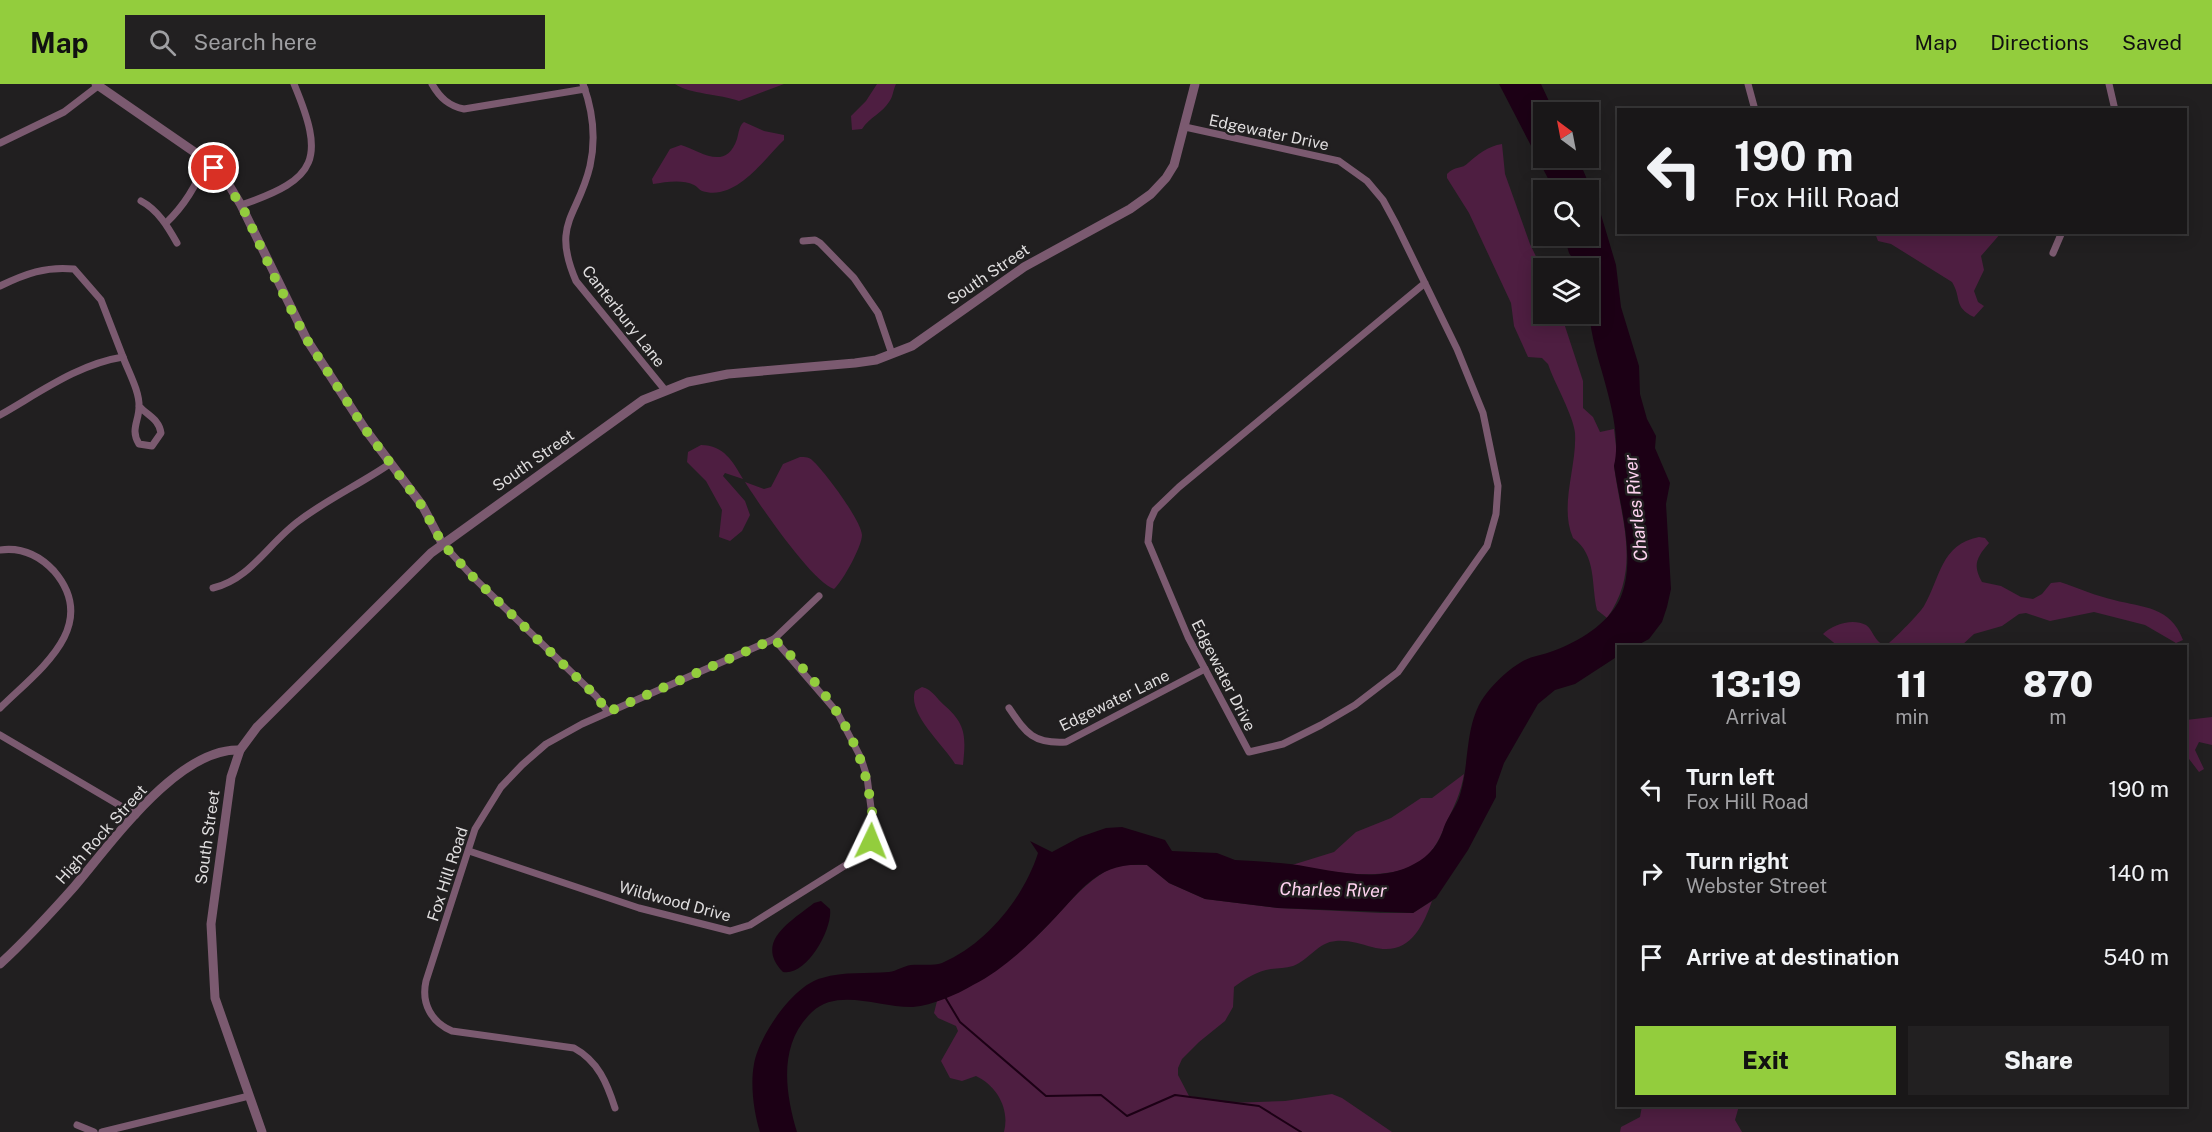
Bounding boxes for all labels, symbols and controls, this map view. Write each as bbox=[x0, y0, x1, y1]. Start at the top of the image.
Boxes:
search box bbox=[125, 15, 545, 69]
text: Map bbox=[30, 26, 89, 59]
icon: search bbox=[146, 26, 179, 59]
text: Search here bbox=[194, 29, 317, 55]
text: Map bbox=[1915, 30, 1957, 55]
text: Directions bbox=[1990, 30, 2089, 55]
text: Saved bbox=[2122, 30, 2182, 55]
north arrow bbox=[1533, 102, 1599, 168]
map controls bbox=[1533, 102, 1599, 324]
street label: Edgewater Drive bbox=[1207, 110, 1331, 154]
text: 190 m bbox=[1734, 131, 1854, 180]
icon: left bbox=[1635, 132, 1713, 210]
pin bbox=[188, 142, 239, 193]
icon: arrive bbox=[197, 151, 230, 184]
button: search bbox=[1533, 180, 1599, 246]
text: Fox Hill Road bbox=[1734, 181, 1900, 213]
street label: South Street bbox=[944, 240, 1033, 309]
button: layers bbox=[1533, 258, 1599, 324]
street label: Canterbury Lane bbox=[578, 262, 669, 371]
street label: South Street bbox=[489, 425, 578, 495]
water label: Charles River bbox=[1619, 453, 1652, 563]
street label: Edgewater Drive bbox=[1187, 616, 1260, 734]
text: 13:19 bbox=[1711, 663, 1801, 705]
text: 11 bbox=[1896, 663, 1928, 705]
text: 870 bbox=[2023, 663, 2093, 705]
street label: Edgewater Lane bbox=[1056, 666, 1172, 735]
text: Arrival bbox=[1725, 705, 1787, 729]
text: min bbox=[1895, 705, 1929, 729]
text: m bbox=[2049, 705, 2067, 729]
text: Turn left bbox=[1686, 764, 1775, 790]
icon: left bbox=[1635, 773, 1668, 806]
text: 190 m bbox=[2109, 776, 2169, 802]
street label: High Rock Street bbox=[52, 781, 151, 888]
street label: South Street bbox=[191, 789, 224, 885]
text: Fox Hill Road bbox=[1686, 790, 1809, 814]
position arrow bbox=[839, 809, 903, 873]
street label: Fox Hill Road bbox=[423, 825, 472, 924]
text: Turn right bbox=[1686, 848, 1789, 874]
icon: right bbox=[1635, 857, 1668, 890]
text: 140 m bbox=[2108, 860, 2169, 886]
text: Webster Street bbox=[1686, 874, 1827, 898]
street label: Wildwood Drive bbox=[617, 877, 733, 926]
water label: Charles River bbox=[1279, 878, 1387, 901]
icon: arrive bbox=[1635, 941, 1668, 974]
text: Arrive at destination bbox=[1686, 944, 1899, 970]
text: 540 m bbox=[2103, 944, 2169, 970]
button: Exit bbox=[1635, 1026, 1896, 1095]
button: Share bbox=[1908, 1026, 2169, 1095]

